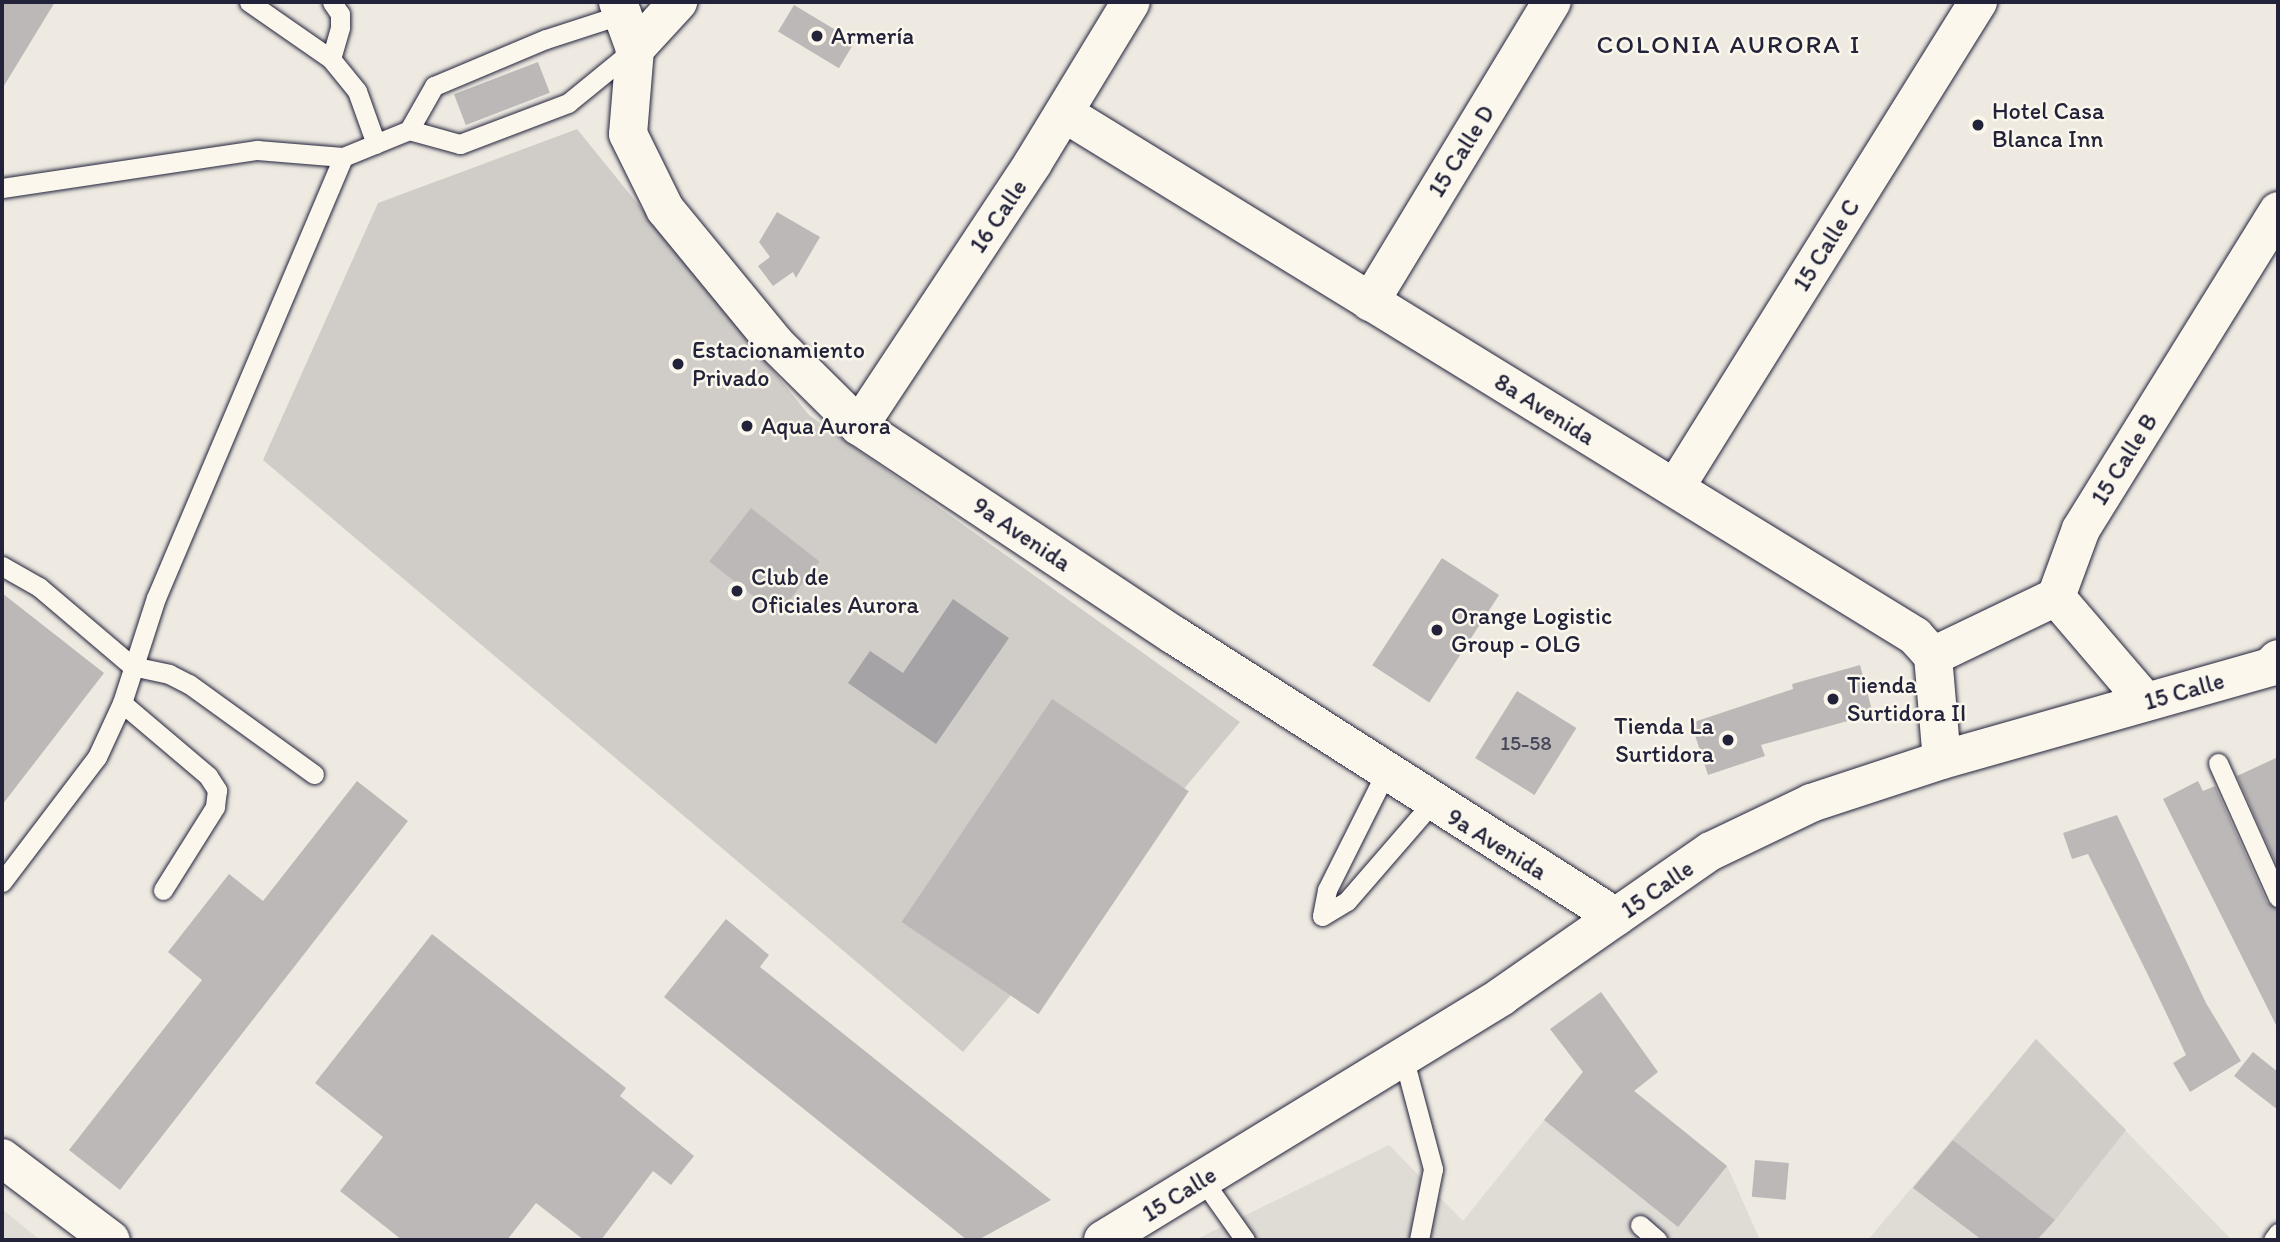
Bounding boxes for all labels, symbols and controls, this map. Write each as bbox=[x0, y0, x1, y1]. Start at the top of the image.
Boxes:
place label: Armería bbox=[831, 22, 914, 50]
marker: Armería bbox=[809, 28, 825, 44]
district label: COLONIA AURORA I bbox=[1598, 29, 1860, 61]
place label: Hotel Casa Blanca Inn bbox=[1992, 97, 2104, 153]
street label: 15 Calle D bbox=[1421, 100, 1501, 202]
marker: Hotel Casa Blanca Inn bbox=[1970, 117, 1986, 133]
street label: 16 Calle bbox=[963, 174, 1033, 258]
street label: 15 Calle C bbox=[1787, 194, 1865, 296]
place label: Estacionamiento Privado bbox=[692, 336, 865, 392]
marker: Estacionamiento Privado bbox=[670, 356, 686, 372]
street label: 8a Avenida bbox=[1489, 367, 1601, 451]
street label: 15 Calle B bbox=[2085, 408, 2163, 510]
place label: Aqua Aurora bbox=[761, 412, 891, 440]
marker: Aqua Aurora bbox=[739, 418, 755, 434]
street label: 9a Avenida bbox=[967, 491, 1077, 577]
place label: Club de Oficiales Aurora bbox=[751, 563, 919, 619]
marker: Club de Oficiales Aurora bbox=[729, 583, 745, 599]
place label: Orange Logistic Group - OLG bbox=[1451, 602, 1612, 658]
marker: Orange Logistic Group - OLG bbox=[1429, 622, 1445, 638]
street label: 15 Calle bbox=[2141, 666, 2227, 716]
place label: Tienda Surtidora II bbox=[1847, 671, 1966, 727]
marker: Tienda Surtidora II bbox=[1825, 691, 1841, 707]
place label: Tienda La Surtidora bbox=[1614, 712, 1714, 768]
house number: 15-58 bbox=[1500, 730, 1552, 756]
marker: Tienda La Surtidora bbox=[1720, 732, 1736, 748]
street label: 9a Avenida bbox=[1442, 802, 1552, 886]
street label: 15 Calle bbox=[1615, 854, 1699, 924]
street label: 15 Calle bbox=[1137, 1160, 1221, 1228]

